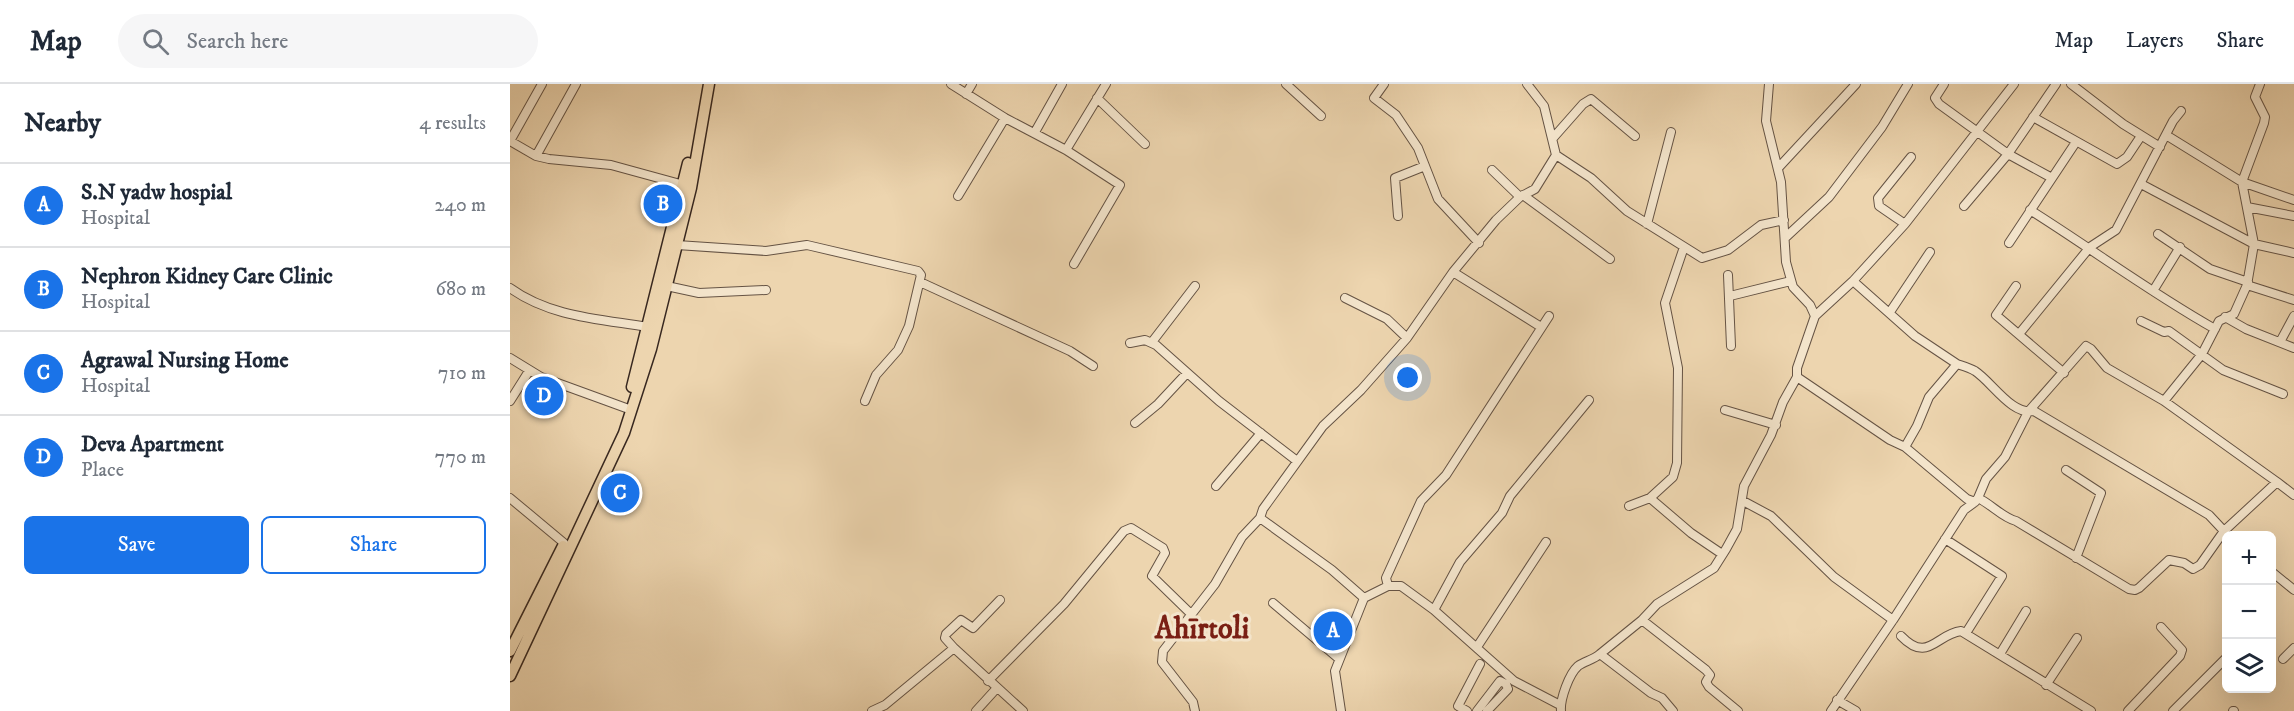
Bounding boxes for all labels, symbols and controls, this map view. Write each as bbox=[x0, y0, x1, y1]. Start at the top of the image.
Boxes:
search box bbox=[118, 14, 538, 68]
text: Map bbox=[30, 24, 82, 59]
icon: search bbox=[139, 25, 172, 58]
text: Search here bbox=[187, 28, 288, 55]
text: Map bbox=[2054, 28, 2093, 54]
text: Layers bbox=[2126, 28, 2184, 54]
text: Share bbox=[2217, 28, 2264, 54]
text: Nearby bbox=[24, 107, 101, 140]
text: 4 results bbox=[419, 111, 486, 136]
text: S.N yadw hospial bbox=[81, 179, 232, 206]
pin: B bbox=[644, 182, 682, 226]
text: A bbox=[37, 193, 50, 218]
text: 240 m bbox=[435, 193, 486, 218]
text: Hospital bbox=[81, 206, 150, 231]
text: Nephron Kidney Care Clinic bbox=[81, 263, 333, 290]
text: B bbox=[37, 277, 50, 302]
text: 680 m bbox=[436, 277, 486, 302]
text: Hospital bbox=[81, 290, 150, 315]
text: Agrawal Nursing Home bbox=[81, 347, 289, 374]
text: C bbox=[37, 361, 50, 386]
text: 710 m bbox=[438, 361, 486, 386]
your location bbox=[1393, 363, 1422, 392]
text: Hospital bbox=[81, 374, 150, 399]
pin: D bbox=[525, 374, 564, 418]
text: Deva Apartment bbox=[81, 431, 224, 458]
text: D bbox=[36, 445, 51, 470]
text: 770 m bbox=[435, 445, 486, 470]
text: Place bbox=[81, 458, 124, 483]
pin: C bbox=[600, 470, 640, 516]
button: Save bbox=[24, 516, 249, 574]
button: Share bbox=[261, 516, 486, 574]
map controls bbox=[2222, 531, 2276, 693]
button: + bbox=[2222, 531, 2276, 585]
button: − bbox=[2222, 585, 2276, 639]
pin: A bbox=[1314, 608, 1352, 654]
district label: Ahīrtoli bbox=[1154, 611, 1250, 648]
button: layers bbox=[2222, 639, 2276, 693]

